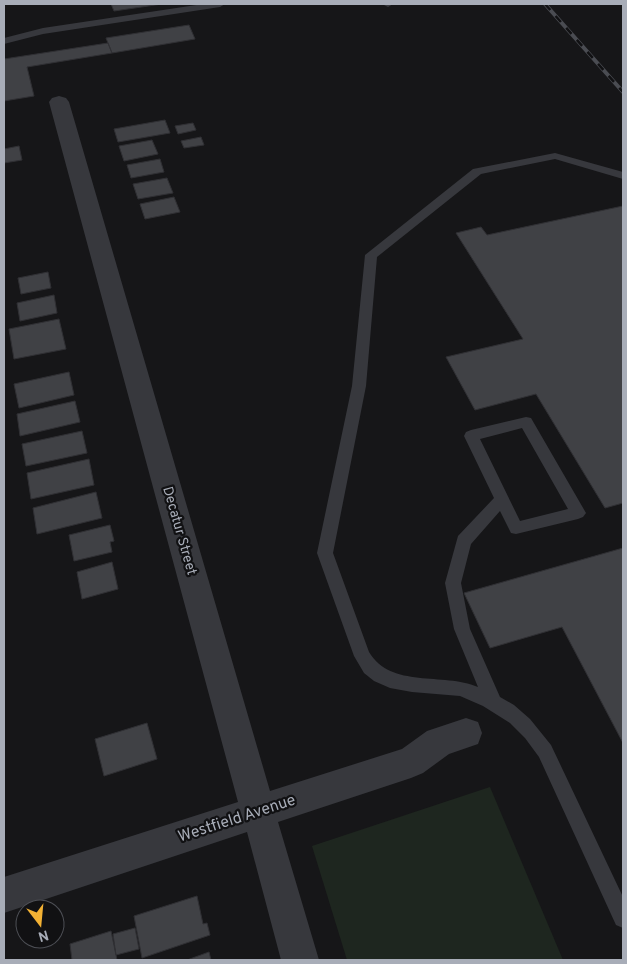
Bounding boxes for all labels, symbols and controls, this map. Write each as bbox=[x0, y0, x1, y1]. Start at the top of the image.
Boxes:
street label: Decatur Street bbox=[158, 485, 200, 577]
street label: Westfield Avenue bbox=[176, 791, 298, 847]
north arrow bbox=[15, 899, 65, 949]
text: N bbox=[36, 925, 50, 945]

